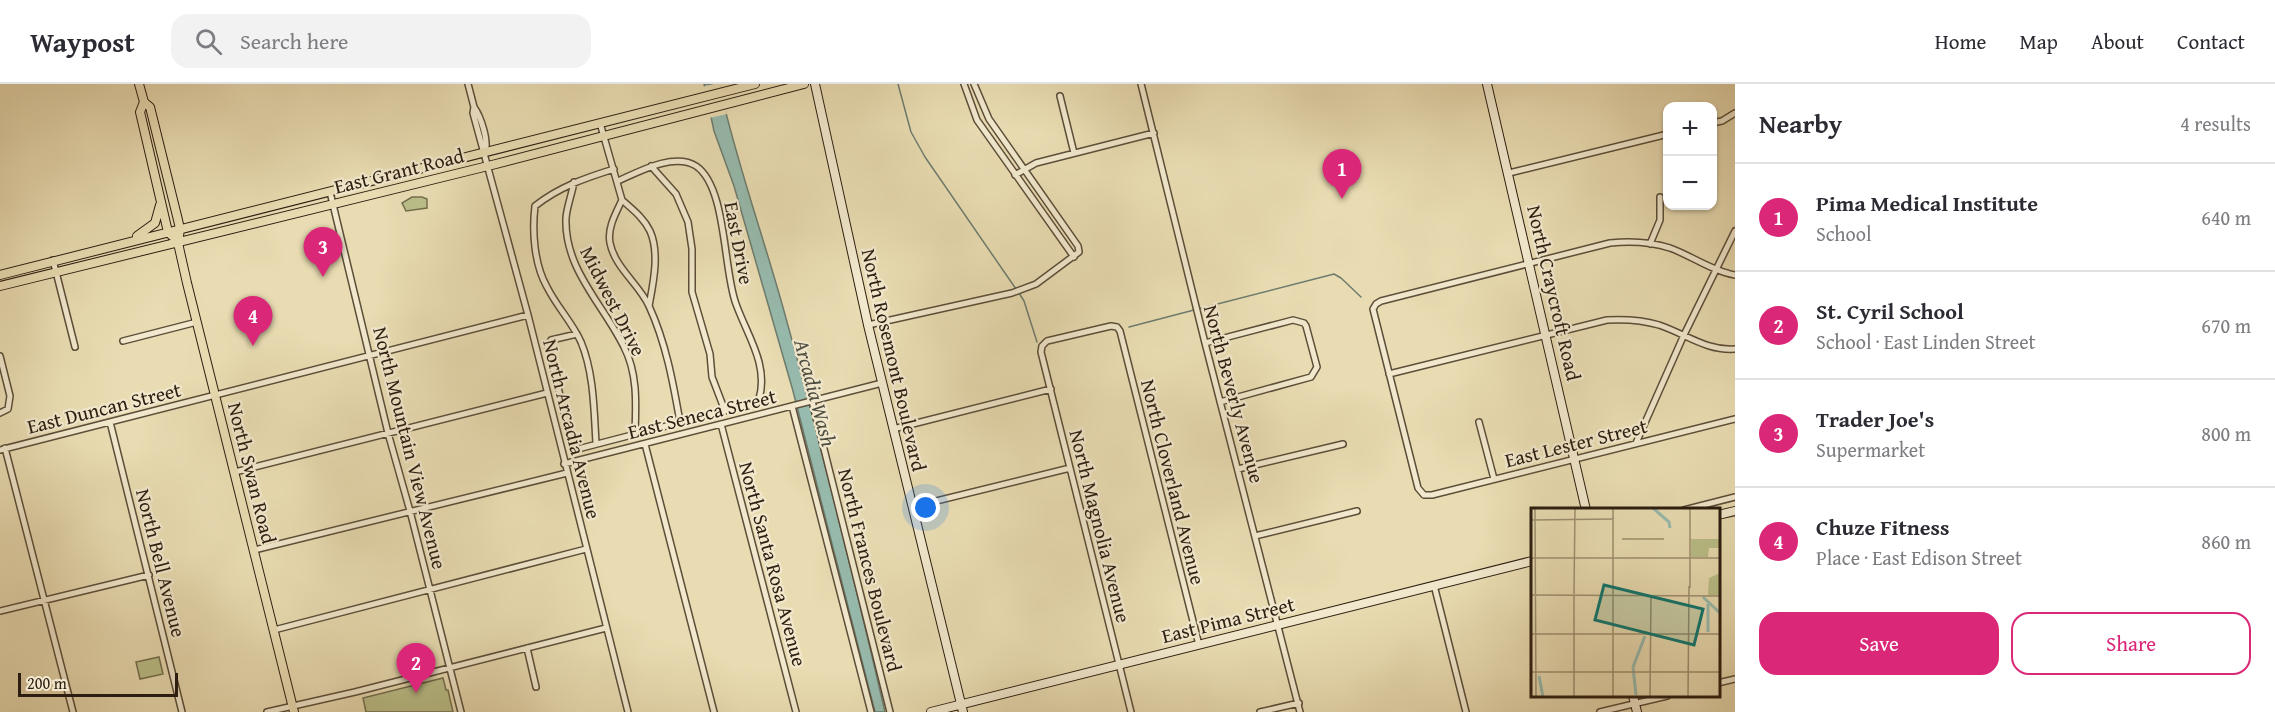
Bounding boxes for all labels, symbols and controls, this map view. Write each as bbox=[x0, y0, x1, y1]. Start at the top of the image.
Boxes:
search box bbox=[171, 14, 591, 68]
text: Waypost bbox=[30, 21, 135, 62]
icon: search bbox=[192, 25, 225, 58]
text: Search here bbox=[240, 25, 348, 57]
text: Home bbox=[1935, 26, 1986, 57]
text: Map bbox=[2019, 26, 2058, 57]
text: About bbox=[2091, 26, 2144, 57]
text: Contact bbox=[2177, 26, 2245, 57]
map controls bbox=[1663, 102, 1717, 210]
button: + bbox=[1663, 102, 1717, 156]
text: Nearby bbox=[1759, 104, 1842, 143]
text: 4 results bbox=[2180, 109, 2251, 138]
street label: East Grant Road bbox=[331, 140, 467, 201]
pin: 1 bbox=[1322, 150, 1362, 199]
button: − bbox=[1663, 156, 1717, 210]
text: Pima Medical Institute bbox=[1816, 187, 2038, 219]
street label: East Drive bbox=[717, 199, 762, 287]
street label: North Craycroft Road bbox=[1520, 202, 1589, 384]
text: 1 bbox=[1773, 203, 1784, 232]
text: 640 m bbox=[2201, 203, 2251, 232]
text: School bbox=[1816, 219, 1872, 248]
pin: 3 bbox=[304, 228, 342, 277]
street label: Midwest Drive bbox=[573, 241, 654, 361]
street label: North Rosemont Boulevard bbox=[855, 246, 934, 474]
text: St. Cyril School bbox=[1816, 295, 1964, 327]
pin: 4 bbox=[234, 296, 272, 346]
street label: North Beverly Avenue bbox=[1197, 301, 1272, 486]
text: 2 bbox=[1773, 311, 1784, 340]
text: 670 m bbox=[2201, 311, 2251, 340]
street label: North Mountain View Avenue bbox=[366, 324, 455, 572]
text: School · East Linden Street bbox=[1816, 327, 2036, 356]
water label: Arcadia Wash bbox=[786, 335, 845, 451]
street label: North Arcadia Avenue bbox=[536, 336, 609, 522]
street label: East Duncan Street bbox=[24, 374, 184, 441]
street label: North Cloverland Avenue bbox=[1134, 376, 1213, 587]
street label: East Seneca Street bbox=[625, 381, 779, 446]
street label: North Swan Road bbox=[221, 399, 284, 547]
text: Trader Joe's bbox=[1816, 403, 1934, 435]
street label: East Lester Street bbox=[1502, 411, 1650, 474]
text: 3 bbox=[1773, 419, 1784, 448]
text: 800 m bbox=[2201, 419, 2251, 448]
street label: North Magnolia Avenue bbox=[1062, 426, 1139, 625]
text: Supermarket bbox=[1816, 435, 1925, 464]
street label: North Santa Rosa Avenue bbox=[732, 458, 815, 669]
street label: North Frances Boulevard bbox=[831, 465, 910, 675]
street label: North Bell Avenue bbox=[129, 486, 194, 640]
your location bbox=[911, 493, 940, 522]
inset map bbox=[1531, 508, 1720, 697]
text: Chuze Fitness bbox=[1816, 511, 1949, 543]
text: 4 bbox=[1773, 527, 1784, 556]
text: 860 m bbox=[2201, 527, 2251, 556]
text: Place · East Edison Street bbox=[1816, 543, 2022, 572]
street label: East Pima Street bbox=[1158, 589, 1297, 650]
button: Save bbox=[1759, 612, 1999, 675]
button: Share bbox=[2011, 612, 2251, 675]
pin: 2 bbox=[396, 644, 436, 693]
scale bar bbox=[18, 670, 178, 698]
text: 200 m bbox=[27, 671, 67, 695]

